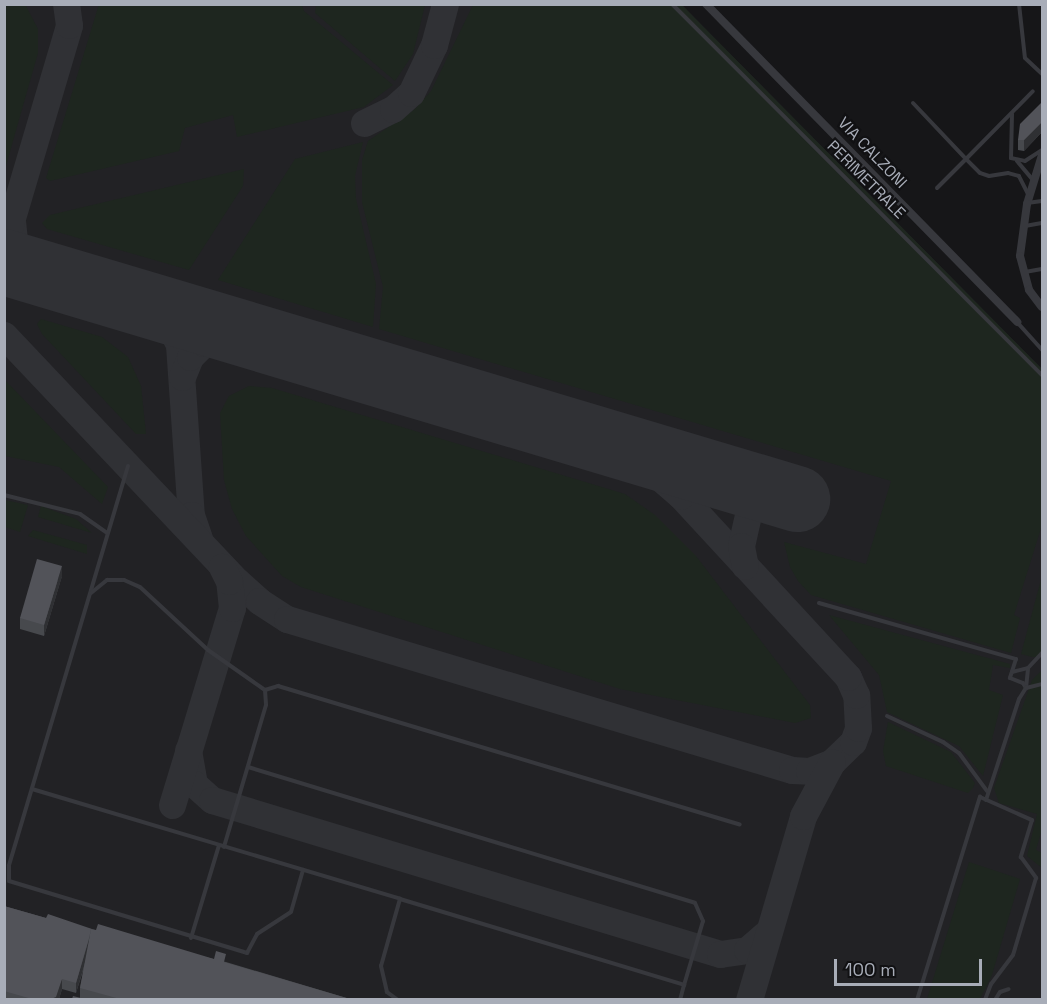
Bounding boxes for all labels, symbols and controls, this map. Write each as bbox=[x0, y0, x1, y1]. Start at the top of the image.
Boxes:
street label: VIA CALZONI bbox=[833, 114, 911, 192]
street label: PERIMETRALE bbox=[823, 137, 909, 223]
scale bar bbox=[837, 947, 986, 985]
text: 100 m bbox=[845, 958, 896, 981]

